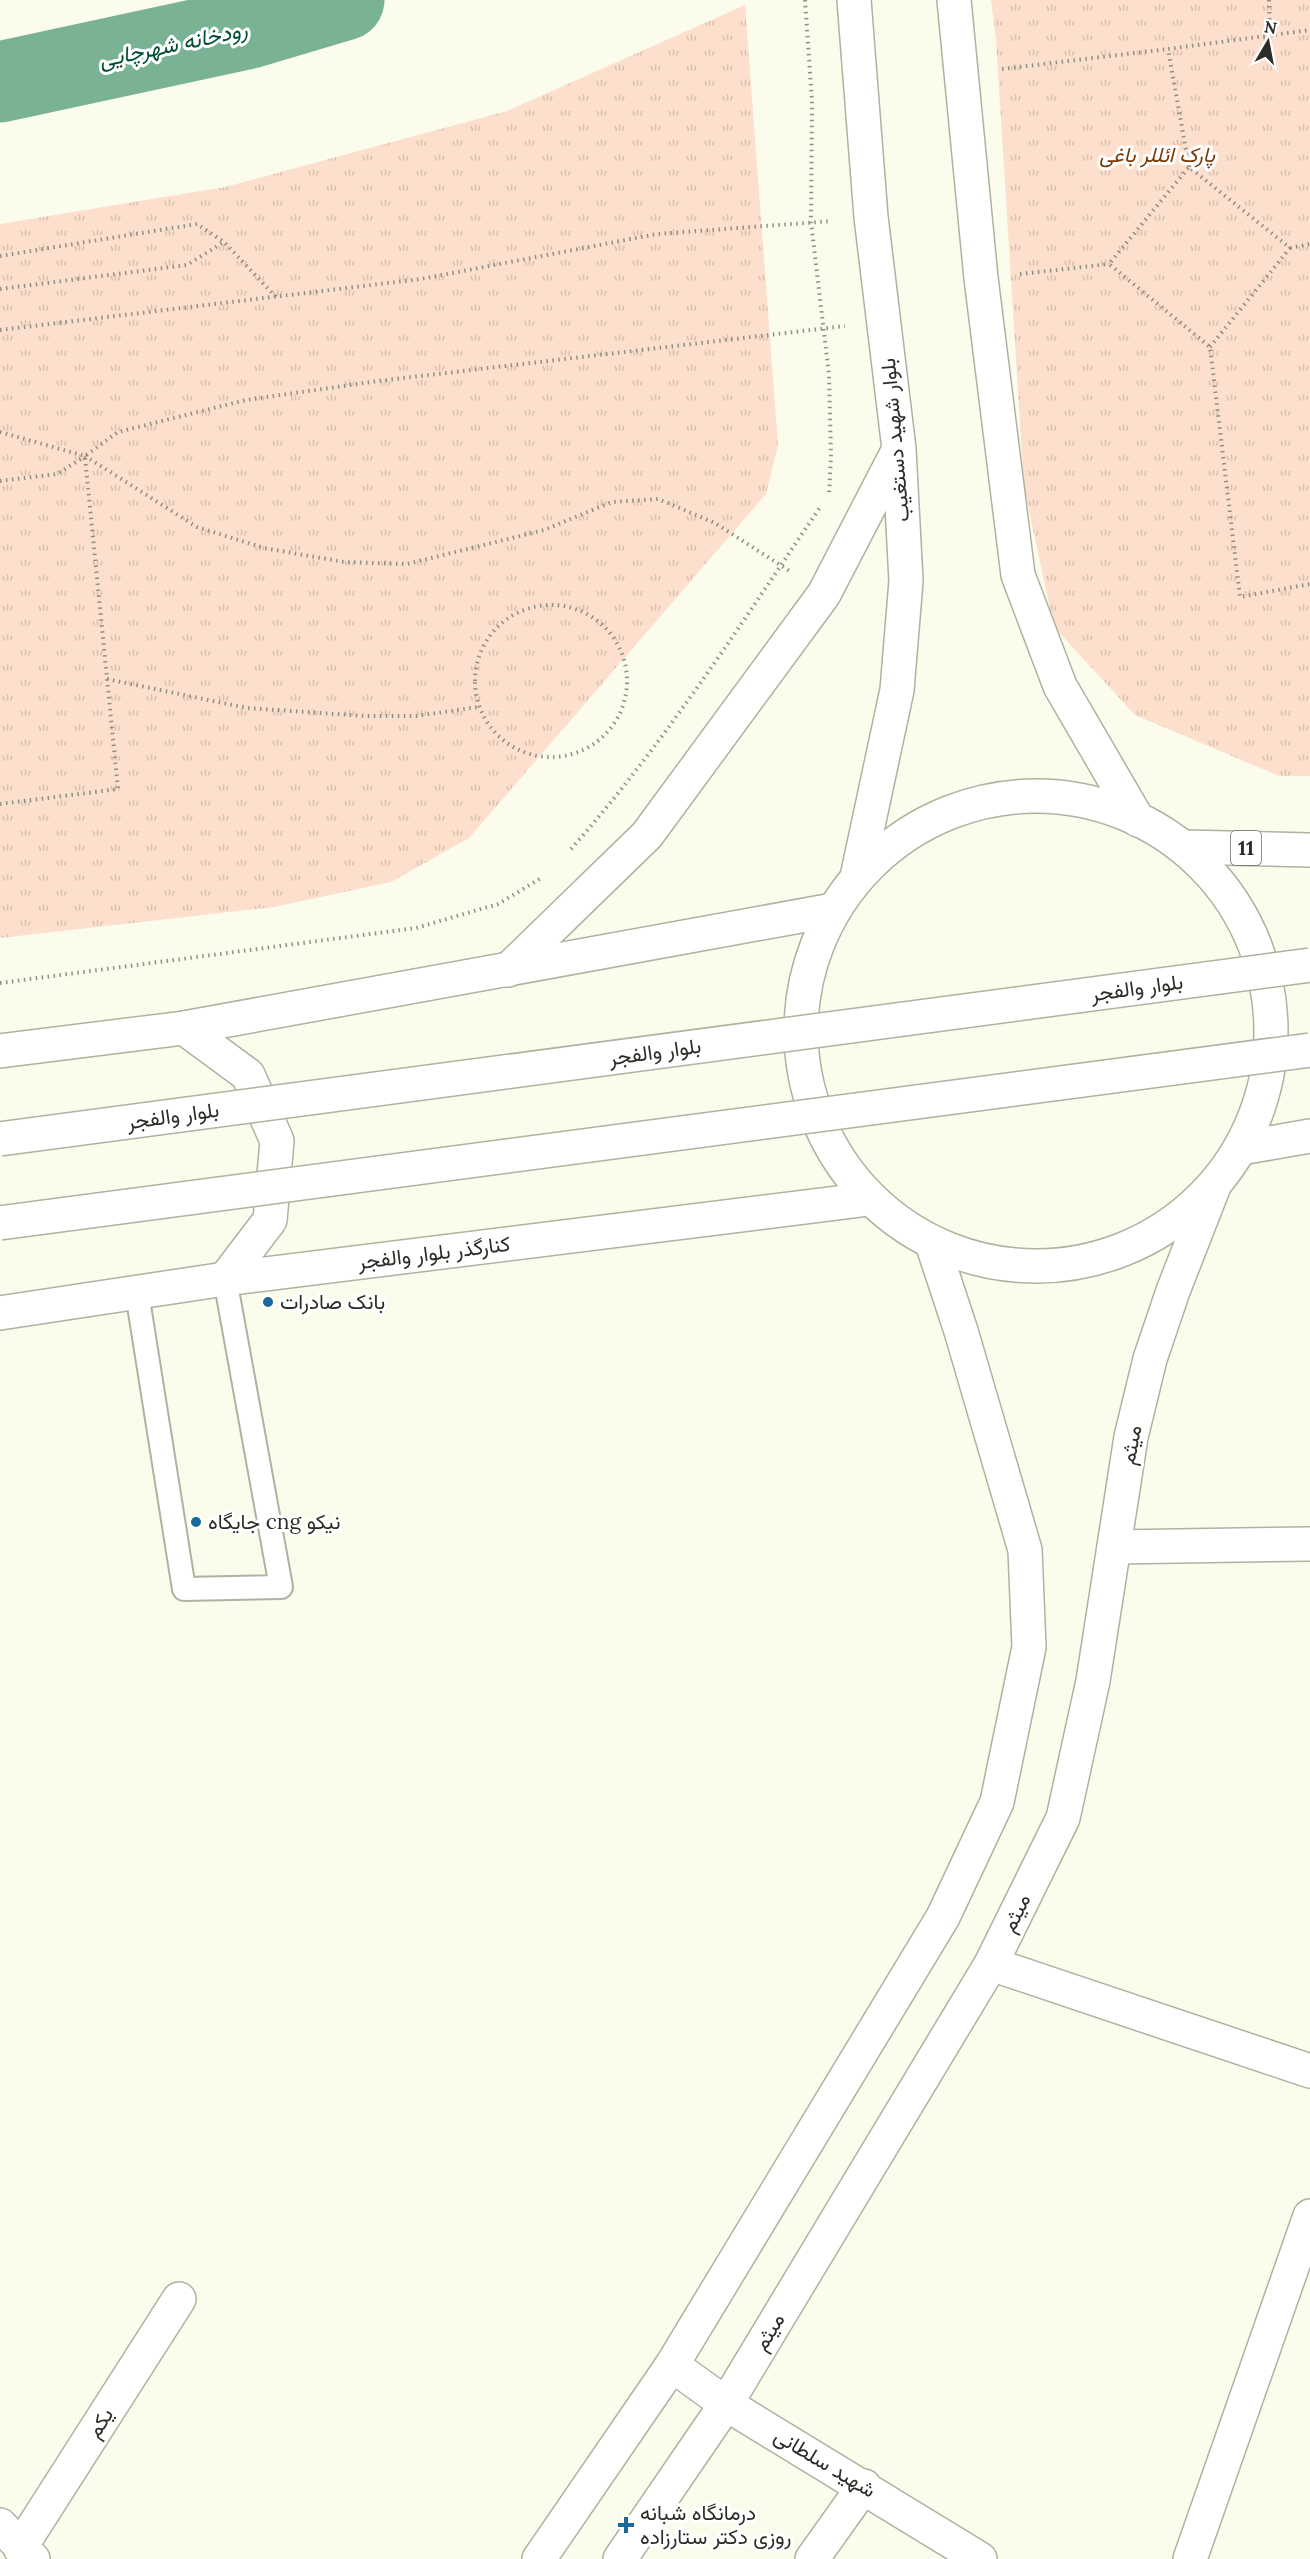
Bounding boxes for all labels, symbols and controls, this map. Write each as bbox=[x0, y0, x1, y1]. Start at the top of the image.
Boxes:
north arrow bbox=[1238, 12, 1298, 72]
water label: رودخانه شهرچایی bbox=[96, 14, 251, 74]
text: N bbox=[1263, 16, 1278, 38]
park label: پارک ائللر باغی bbox=[1099, 141, 1215, 169]
street label: بلوار شهید دستغیب bbox=[874, 357, 915, 523]
road number: 11 bbox=[1231, 831, 1261, 865]
street label: بلوار والفجر bbox=[1088, 968, 1185, 1007]
street label: بلوار والفجر bbox=[606, 1032, 703, 1071]
street label: بلوار والفجر bbox=[124, 1096, 221, 1135]
street label: کنارگذر بلوار والفجر bbox=[355, 1230, 512, 1275]
place label: بانک صادرات bbox=[280, 1288, 385, 1315]
marker: بانک صادرات bbox=[261, 1295, 275, 1309]
street label: میثم bbox=[1113, 1423, 1149, 1467]
place label: جایگاه cng نیکو bbox=[208, 1508, 340, 1535]
marker: جایگاه cng نیکو bbox=[189, 1515, 203, 1529]
street label: میثم bbox=[995, 1889, 1037, 1937]
street label: میثم bbox=[747, 2308, 791, 2356]
street label: یکم bbox=[80, 2403, 120, 2443]
street label: شهید سلطانی bbox=[770, 2422, 881, 2503]
place label: درمانگاه شبانه روزی دکتر ستارزاده bbox=[640, 2499, 791, 2550]
marker: درمانگاه شبانه روزی دکتر ستارزاده bbox=[617, 2516, 635, 2534]

